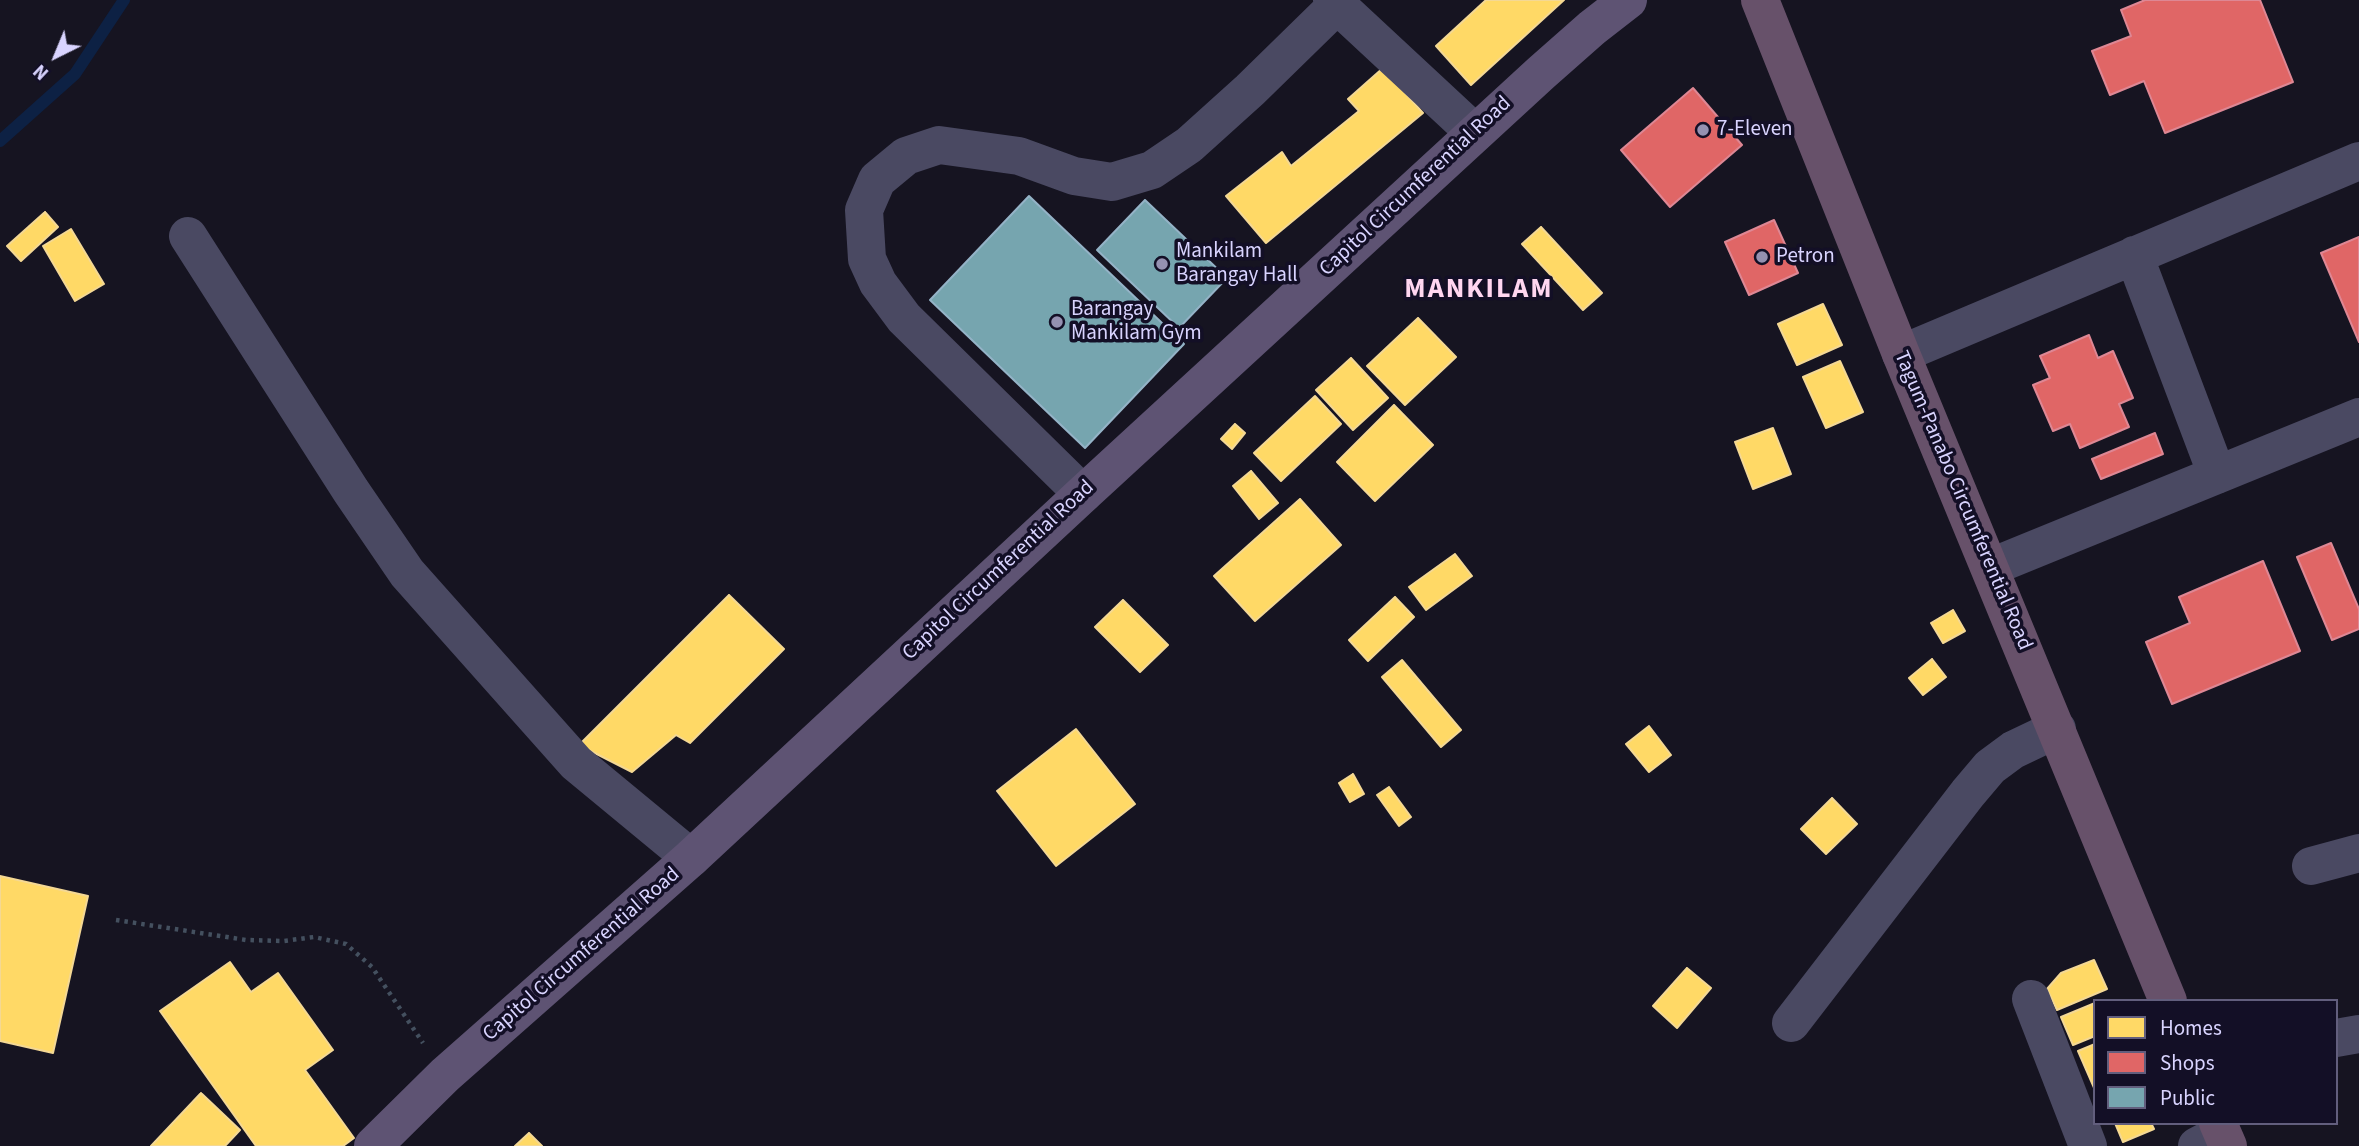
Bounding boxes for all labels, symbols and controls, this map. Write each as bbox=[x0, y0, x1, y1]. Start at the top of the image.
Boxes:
north arrow bbox=[21, 21, 91, 91]
text: N bbox=[28, 58, 55, 86]
street label: Capitol Circumferential Road bbox=[1315, 92, 1517, 282]
place label: 7-Eleven bbox=[1717, 117, 1793, 143]
marker: 7-Eleven bbox=[1695, 122, 1711, 138]
place label: Mankilam Barangay Hall bbox=[1176, 239, 1298, 289]
place label: Petron bbox=[1776, 244, 1835, 270]
marker: Petron bbox=[1754, 249, 1770, 265]
marker: Mankilam Barangay Hall bbox=[1154, 256, 1170, 272]
district label: MANKILAM bbox=[1405, 274, 1553, 308]
place label: Barangay Mankilam Gym bbox=[1071, 297, 1202, 347]
marker: Barangay Mankilam Gym bbox=[1049, 314, 1065, 330]
street label: Tagum-Panabo Circumferential Road bbox=[1887, 348, 2037, 654]
street label: Capitol Circumferential Road bbox=[898, 476, 1100, 666]
street label: Capitol Circumferential Road bbox=[478, 863, 686, 1047]
legend bbox=[2093, 999, 2338, 1125]
text: Homes bbox=[2160, 1013, 2222, 1043]
text: Shops bbox=[2160, 1048, 2214, 1078]
text: Public bbox=[2160, 1083, 2215, 1113]

